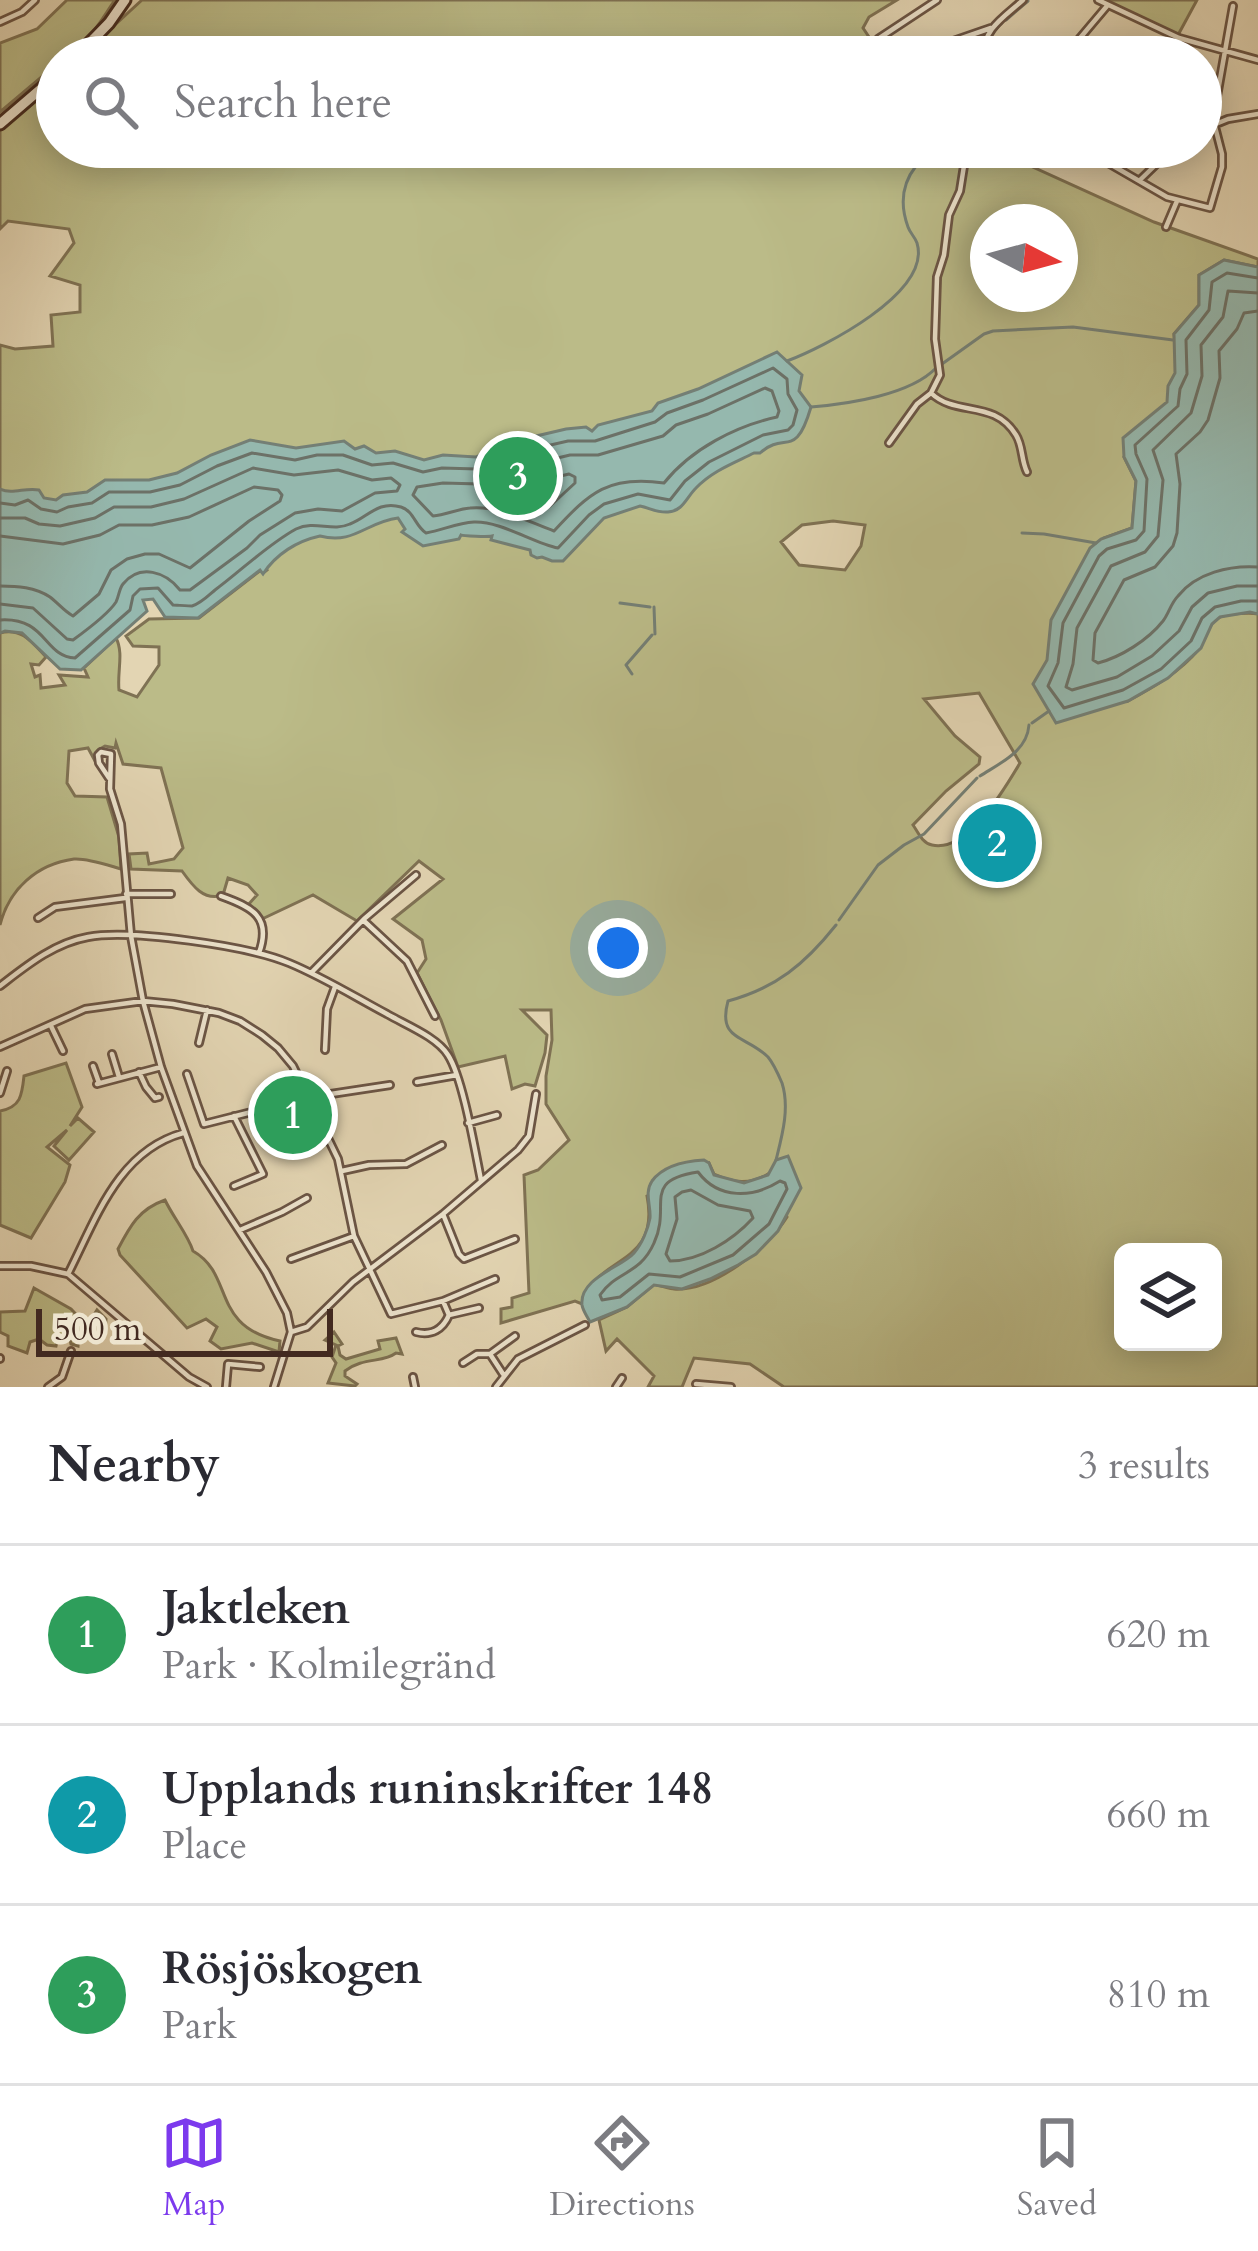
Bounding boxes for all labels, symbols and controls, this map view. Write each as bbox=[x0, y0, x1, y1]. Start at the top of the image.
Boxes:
search box bbox=[36, 36, 1222, 168]
icon: search bbox=[78, 69, 144, 135]
text: Search here bbox=[174, 72, 392, 133]
north arrow bbox=[970, 204, 1078, 312]
pin: 3 bbox=[479, 431, 557, 521]
pin: 2 bbox=[958, 798, 1036, 888]
your location bbox=[588, 918, 648, 978]
pin: 1 bbox=[254, 1070, 332, 1160]
map controls bbox=[1114, 1243, 1222, 1351]
button: layers bbox=[1114, 1243, 1222, 1351]
scale bar bbox=[36, 1303, 333, 1356]
text: 500 m bbox=[54, 1307, 141, 1352]
text: Nearby bbox=[48, 1430, 220, 1500]
text: 3 results bbox=[1078, 1439, 1210, 1492]
text: Jaktleken bbox=[162, 1578, 350, 1639]
text: 1 bbox=[77, 1608, 97, 1661]
text: 620 m bbox=[1107, 1608, 1210, 1661]
text: Park · Kolmilegränd bbox=[162, 1639, 496, 1692]
text: Upplands runinskrifter 148 bbox=[162, 1758, 714, 1819]
text: 2 bbox=[77, 1788, 97, 1841]
text: 660 m bbox=[1107, 1788, 1210, 1841]
text: Place bbox=[162, 1819, 247, 1872]
text: Rösjöskogen bbox=[162, 1938, 422, 1999]
text: 3 bbox=[77, 1968, 97, 2021]
text: 810 m bbox=[1107, 1968, 1210, 2021]
text: Park bbox=[162, 1999, 237, 2052]
tab: Map bbox=[161, 2110, 227, 2227]
tab: Directions bbox=[549, 2110, 695, 2227]
tab: Saved bbox=[1017, 2110, 1097, 2227]

